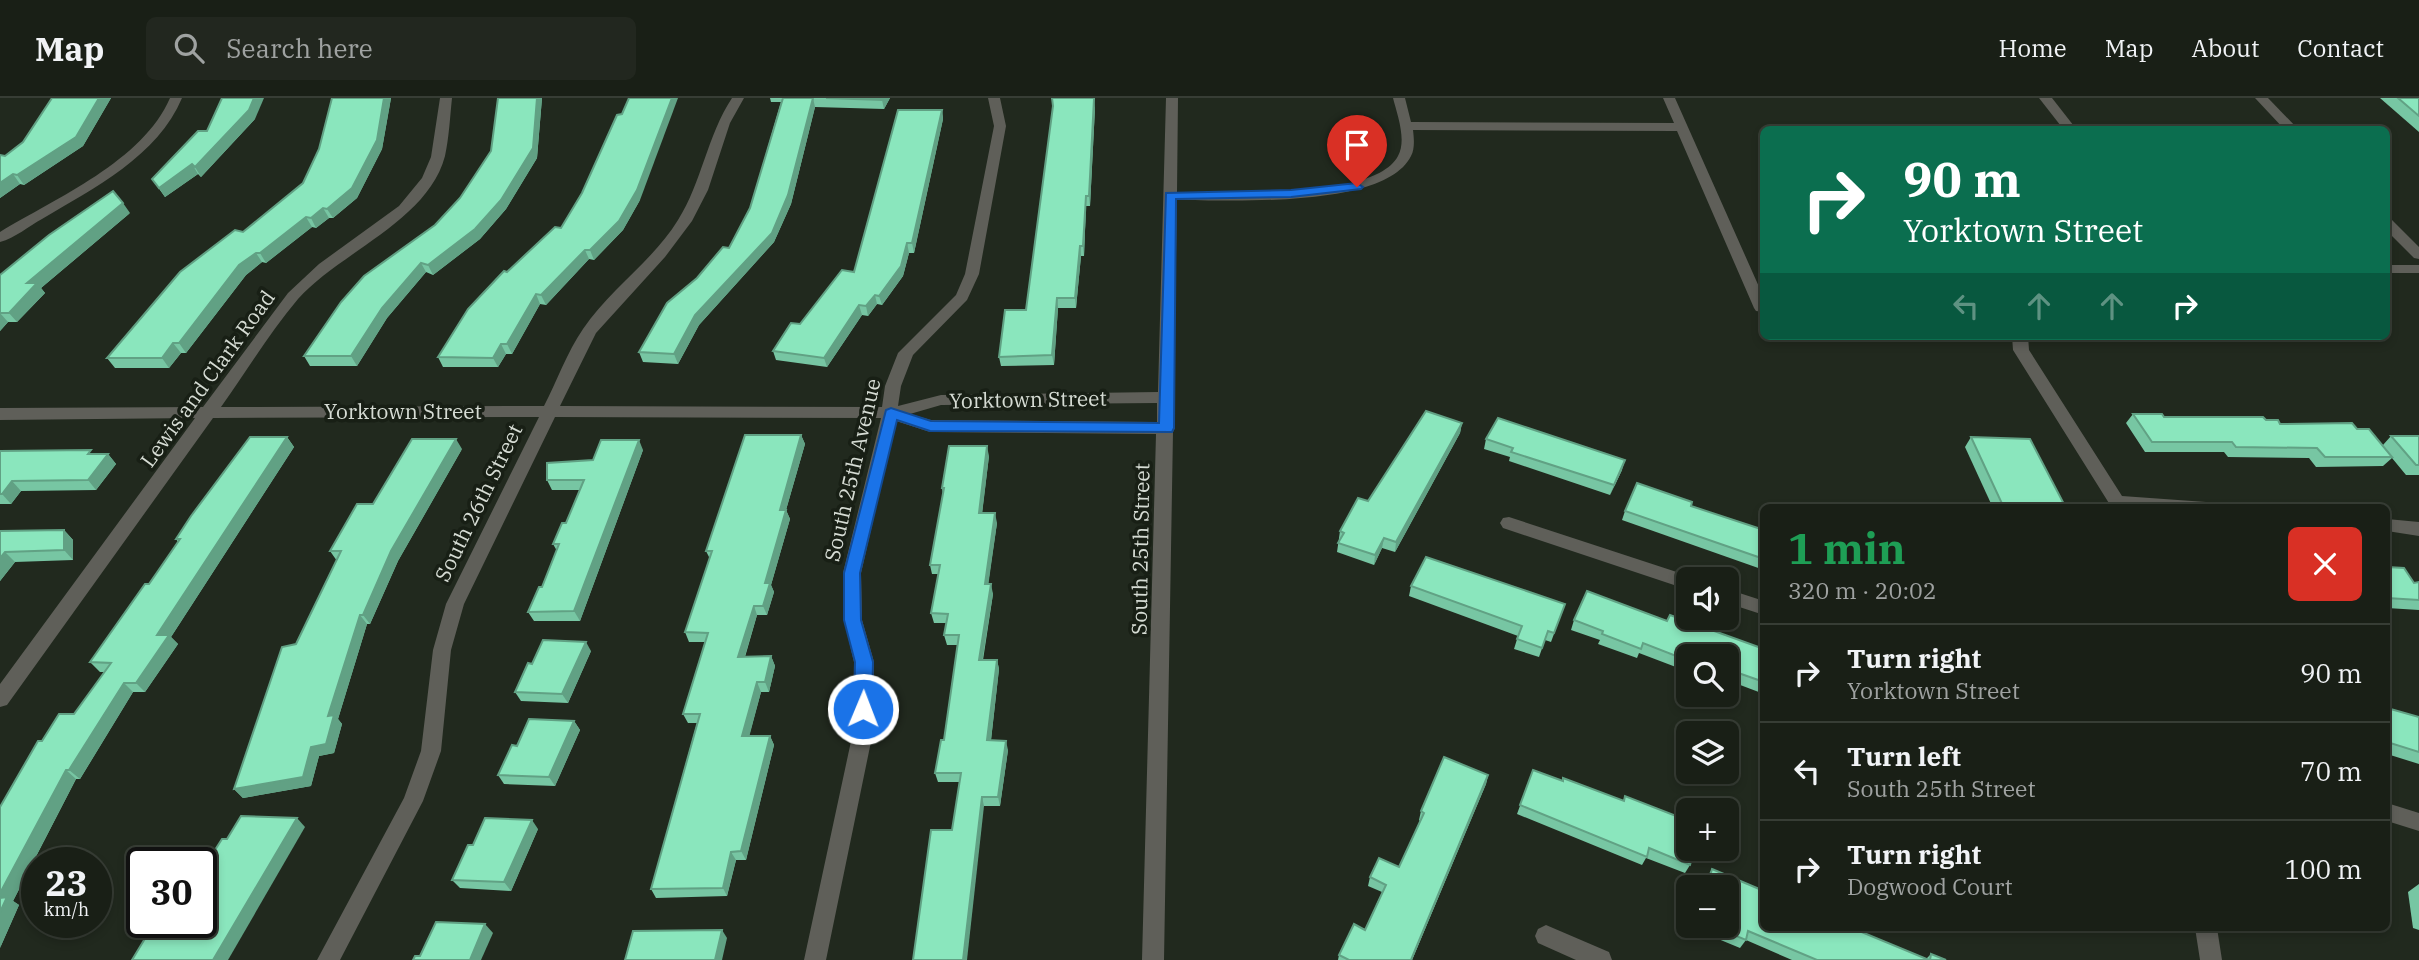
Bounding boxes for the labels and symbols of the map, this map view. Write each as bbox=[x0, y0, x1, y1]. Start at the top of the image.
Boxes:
pin bbox=[1327, 115, 1387, 187]
street label: Lewis and Clark Road bbox=[133, 284, 281, 472]
street label: South 25th Avenue bbox=[817, 376, 887, 564]
street label: Yorktown Street bbox=[949, 384, 1107, 414]
street label: Yorktown Street bbox=[324, 397, 482, 425]
street label: South 26th Street bbox=[428, 419, 528, 586]
street label: South 25th Street bbox=[1124, 463, 1156, 635]
position arrow bbox=[826, 672, 900, 746]
speed limit sign: 30 bbox=[126, 847, 217, 938]

